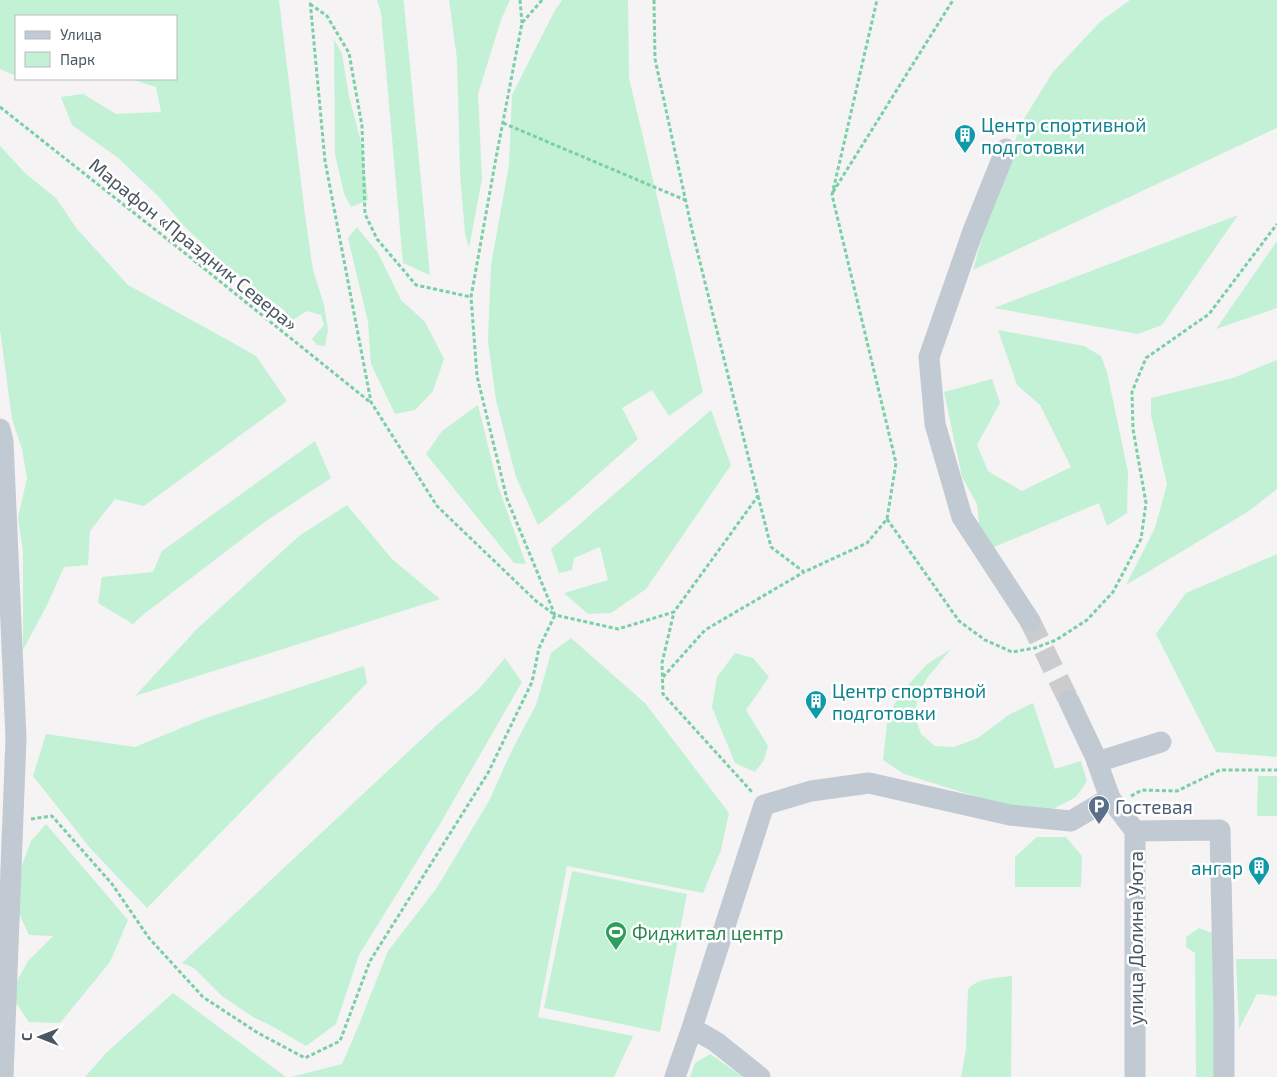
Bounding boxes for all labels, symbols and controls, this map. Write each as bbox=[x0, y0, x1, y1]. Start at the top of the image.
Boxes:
legend bbox=[15, 15, 178, 80]
text: Улица bbox=[60, 25, 102, 43]
text: Парк bbox=[60, 50, 95, 68]
place label: Центр спортивной подготовки bbox=[981, 113, 1146, 158]
building icon: Центр спортивной подготовки bbox=[953, 123, 977, 154]
street label: Марафон «Праздник Севера» bbox=[85, 153, 303, 335]
place label: Центр спортвной подготовки bbox=[832, 679, 986, 724]
building icon: Центр спортвной подготовки bbox=[804, 689, 828, 720]
parking icon: Гостевая bbox=[1087, 794, 1111, 825]
place label: Гостевая bbox=[1115, 795, 1193, 818]
street label: улица Долина Уюта bbox=[1124, 851, 1148, 1025]
building icon: ангар bbox=[1247, 855, 1271, 886]
place label: ангар bbox=[1191, 856, 1243, 879]
sports icon: Фиджитал центр bbox=[604, 920, 628, 951]
place label: Фиджитал центр bbox=[632, 921, 784, 944]
north arrow bbox=[15, 1012, 65, 1062]
text: С bbox=[18, 1033, 35, 1041]

